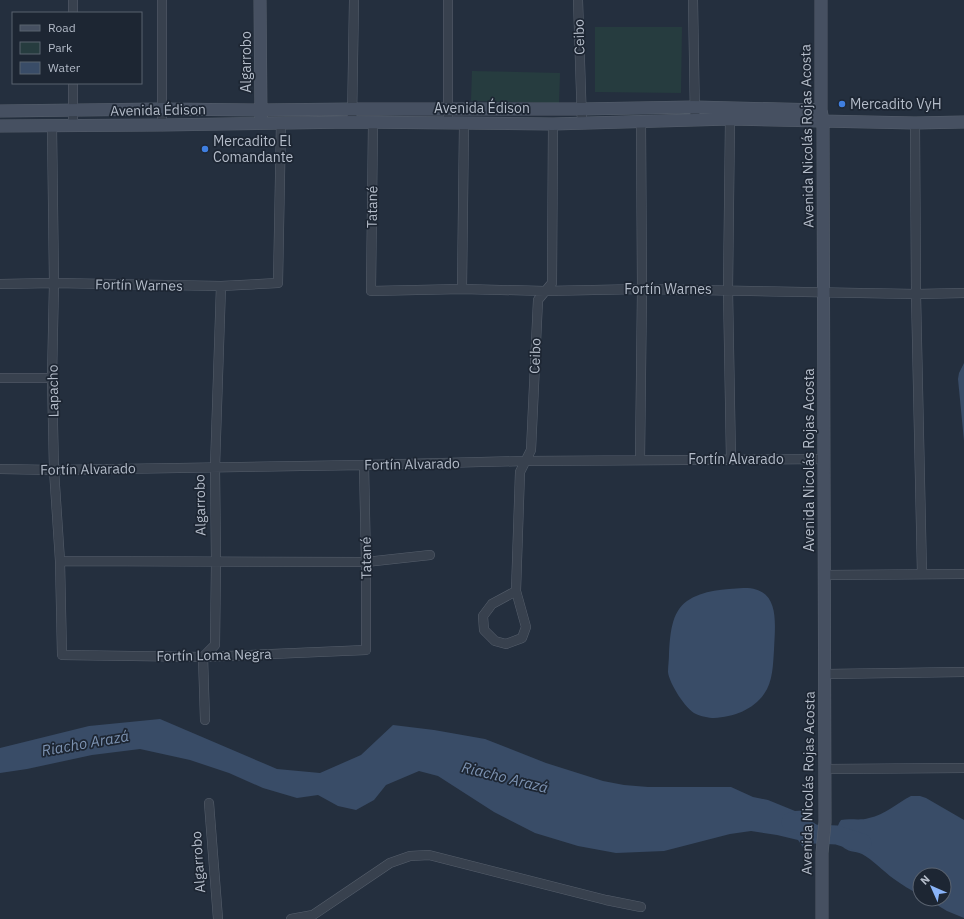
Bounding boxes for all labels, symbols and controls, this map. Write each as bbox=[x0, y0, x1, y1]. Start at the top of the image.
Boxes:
legend bbox=[12, 12, 142, 84]
street label: Ceibo bbox=[569, 19, 589, 55]
text: Road bbox=[48, 20, 76, 35]
street label: Algarrobo bbox=[237, 31, 255, 93]
text: Park bbox=[48, 40, 73, 55]
street label: Avenida Nicolás Rojas Acosta bbox=[796, 43, 818, 228]
text: Water bbox=[48, 60, 81, 75]
place label: Mercadito VyH bbox=[850, 95, 942, 113]
street label: Avenida Édison bbox=[434, 98, 530, 117]
street label: Avenida Édison bbox=[110, 99, 206, 120]
marker: Mercadito VyH bbox=[837, 99, 847, 109]
place label: Mercadito El Comandante bbox=[213, 132, 294, 166]
marker: Mercadito El Comandante bbox=[200, 144, 210, 154]
street label: Tatané bbox=[363, 185, 381, 228]
street label: Fortín Warnes bbox=[95, 275, 183, 295]
street label: Fortín Warnes bbox=[624, 280, 712, 298]
street label: Ceibo bbox=[525, 338, 545, 374]
street label: Lapacho bbox=[44, 364, 62, 418]
street label: Avenida Nicolás Rojas Acosta bbox=[800, 368, 818, 552]
street label: Fortín Alvarado bbox=[688, 450, 784, 468]
street label: Fortín Alvarado bbox=[364, 454, 460, 474]
street label: Fortín Alvarado bbox=[40, 459, 136, 479]
street label: Algarrobo bbox=[190, 474, 210, 536]
street label: Tatané bbox=[357, 536, 375, 579]
street label: Fortín Loma Negra bbox=[156, 645, 272, 665]
street label: Avenida Nicolás Rojas Acosta bbox=[797, 690, 819, 875]
water label: Riacho Arazá bbox=[40, 726, 130, 760]
water label: Riacho Arazá bbox=[460, 757, 550, 797]
street label: Algarrobo bbox=[187, 830, 209, 893]
north arrow bbox=[912, 867, 952, 907]
text: N bbox=[917, 872, 933, 888]

